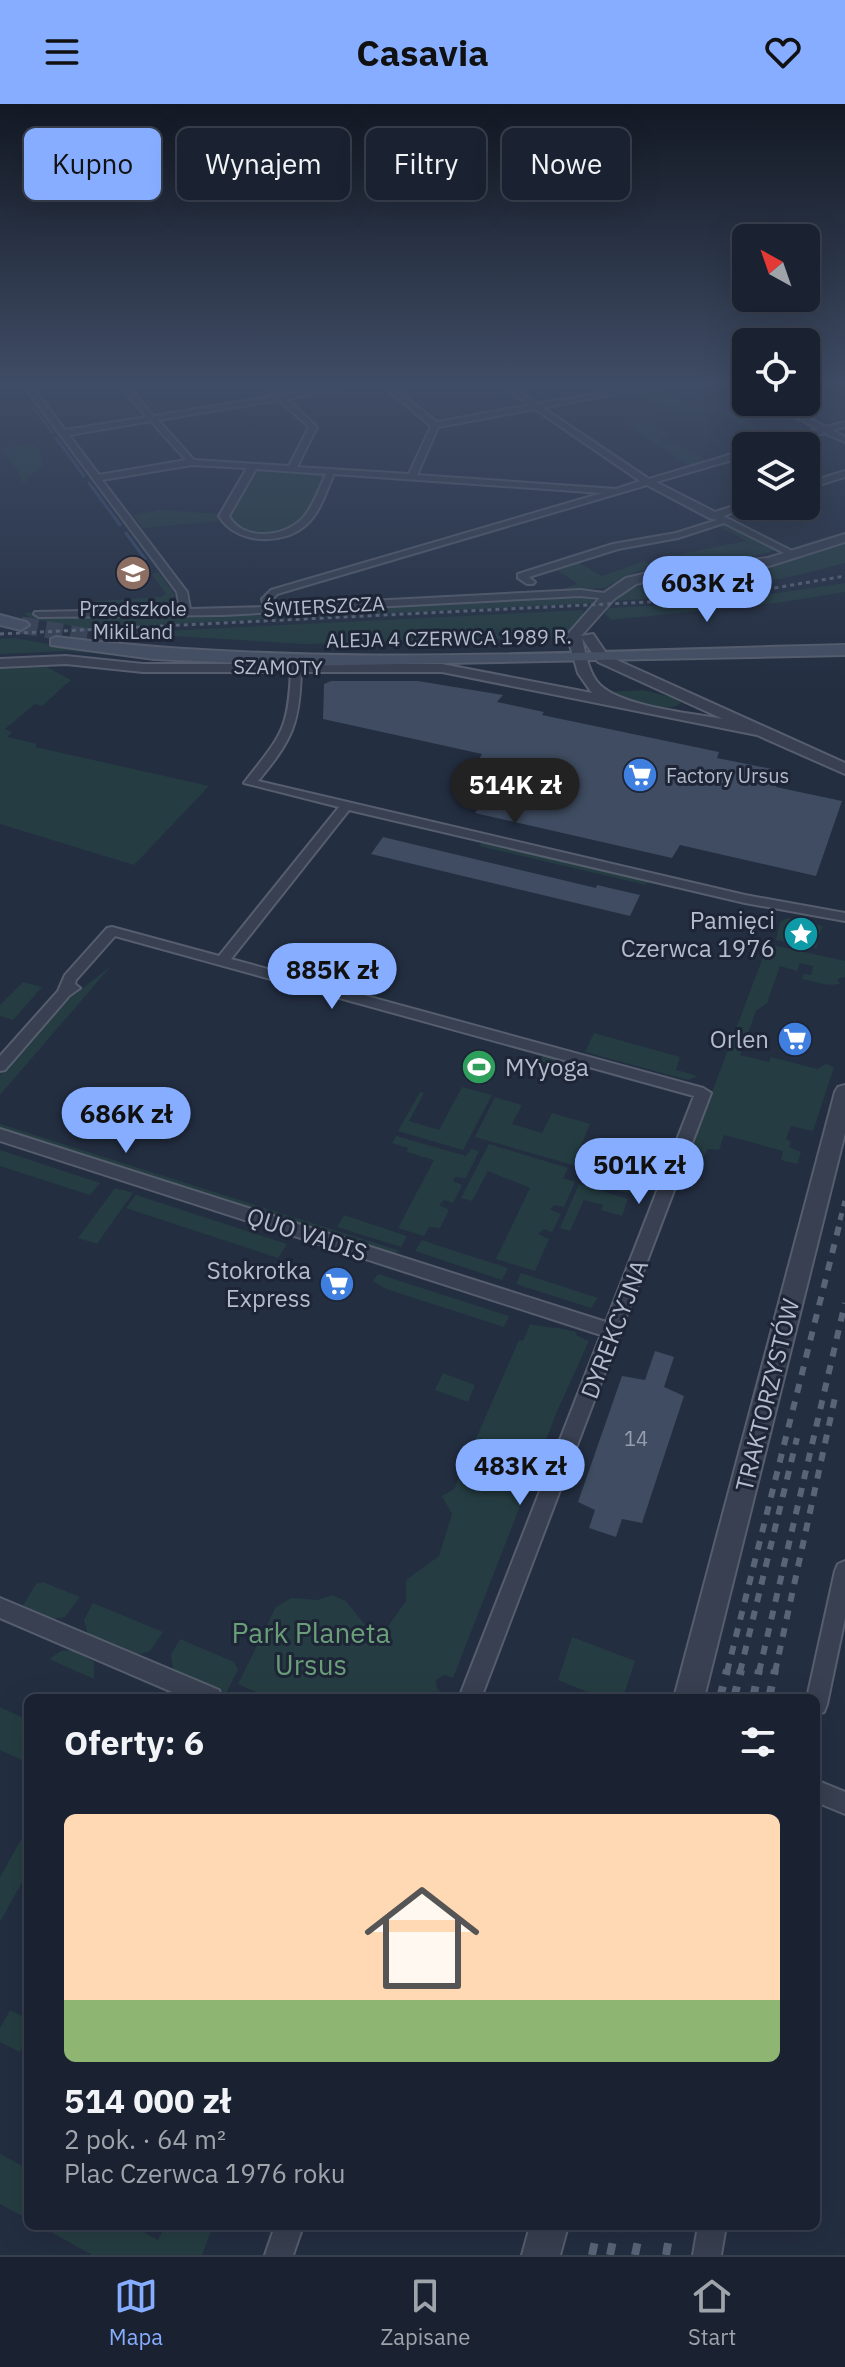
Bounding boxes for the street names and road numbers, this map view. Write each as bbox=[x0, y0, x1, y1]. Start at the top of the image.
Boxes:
street label: ŚWIERSZCZA bbox=[263, 589, 386, 623]
street label: ALEJA 4 CZERWCA 1989 R. bbox=[326, 622, 572, 654]
street label: SZAMOTY bbox=[233, 653, 323, 681]
street label: QUO VADIS bbox=[243, 1200, 371, 1268]
street label: DYREKCYJNA bbox=[573, 1255, 655, 1403]
street label: TRAKTORZYSTÓW bbox=[728, 1295, 806, 1495]

